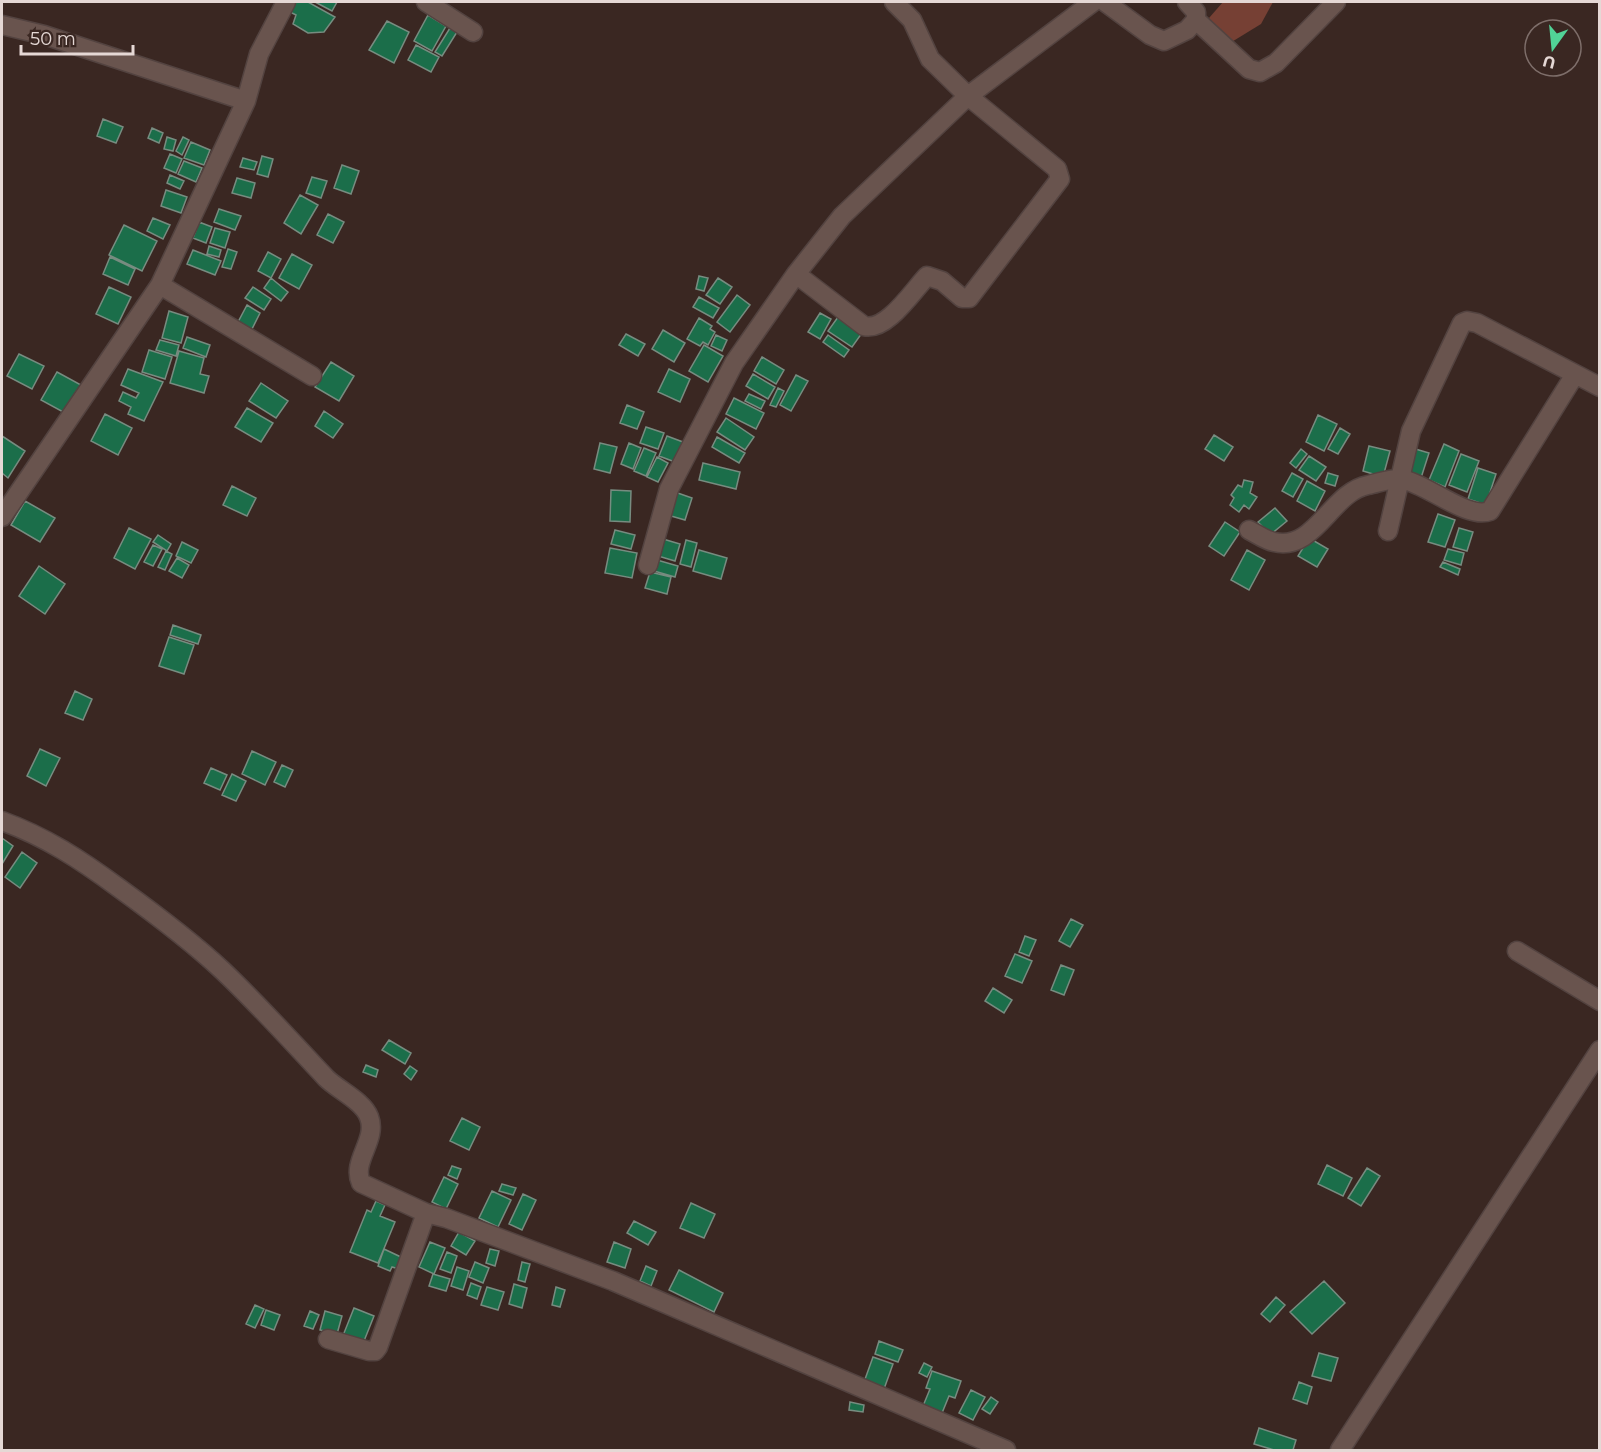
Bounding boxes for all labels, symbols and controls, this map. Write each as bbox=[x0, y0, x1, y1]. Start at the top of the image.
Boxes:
scale bar bbox=[21, 18, 134, 56]
north arrow bbox=[1523, 18, 1583, 78]
text: 50 m bbox=[30, 28, 76, 50]
text: U bbox=[1541, 51, 1558, 73]

